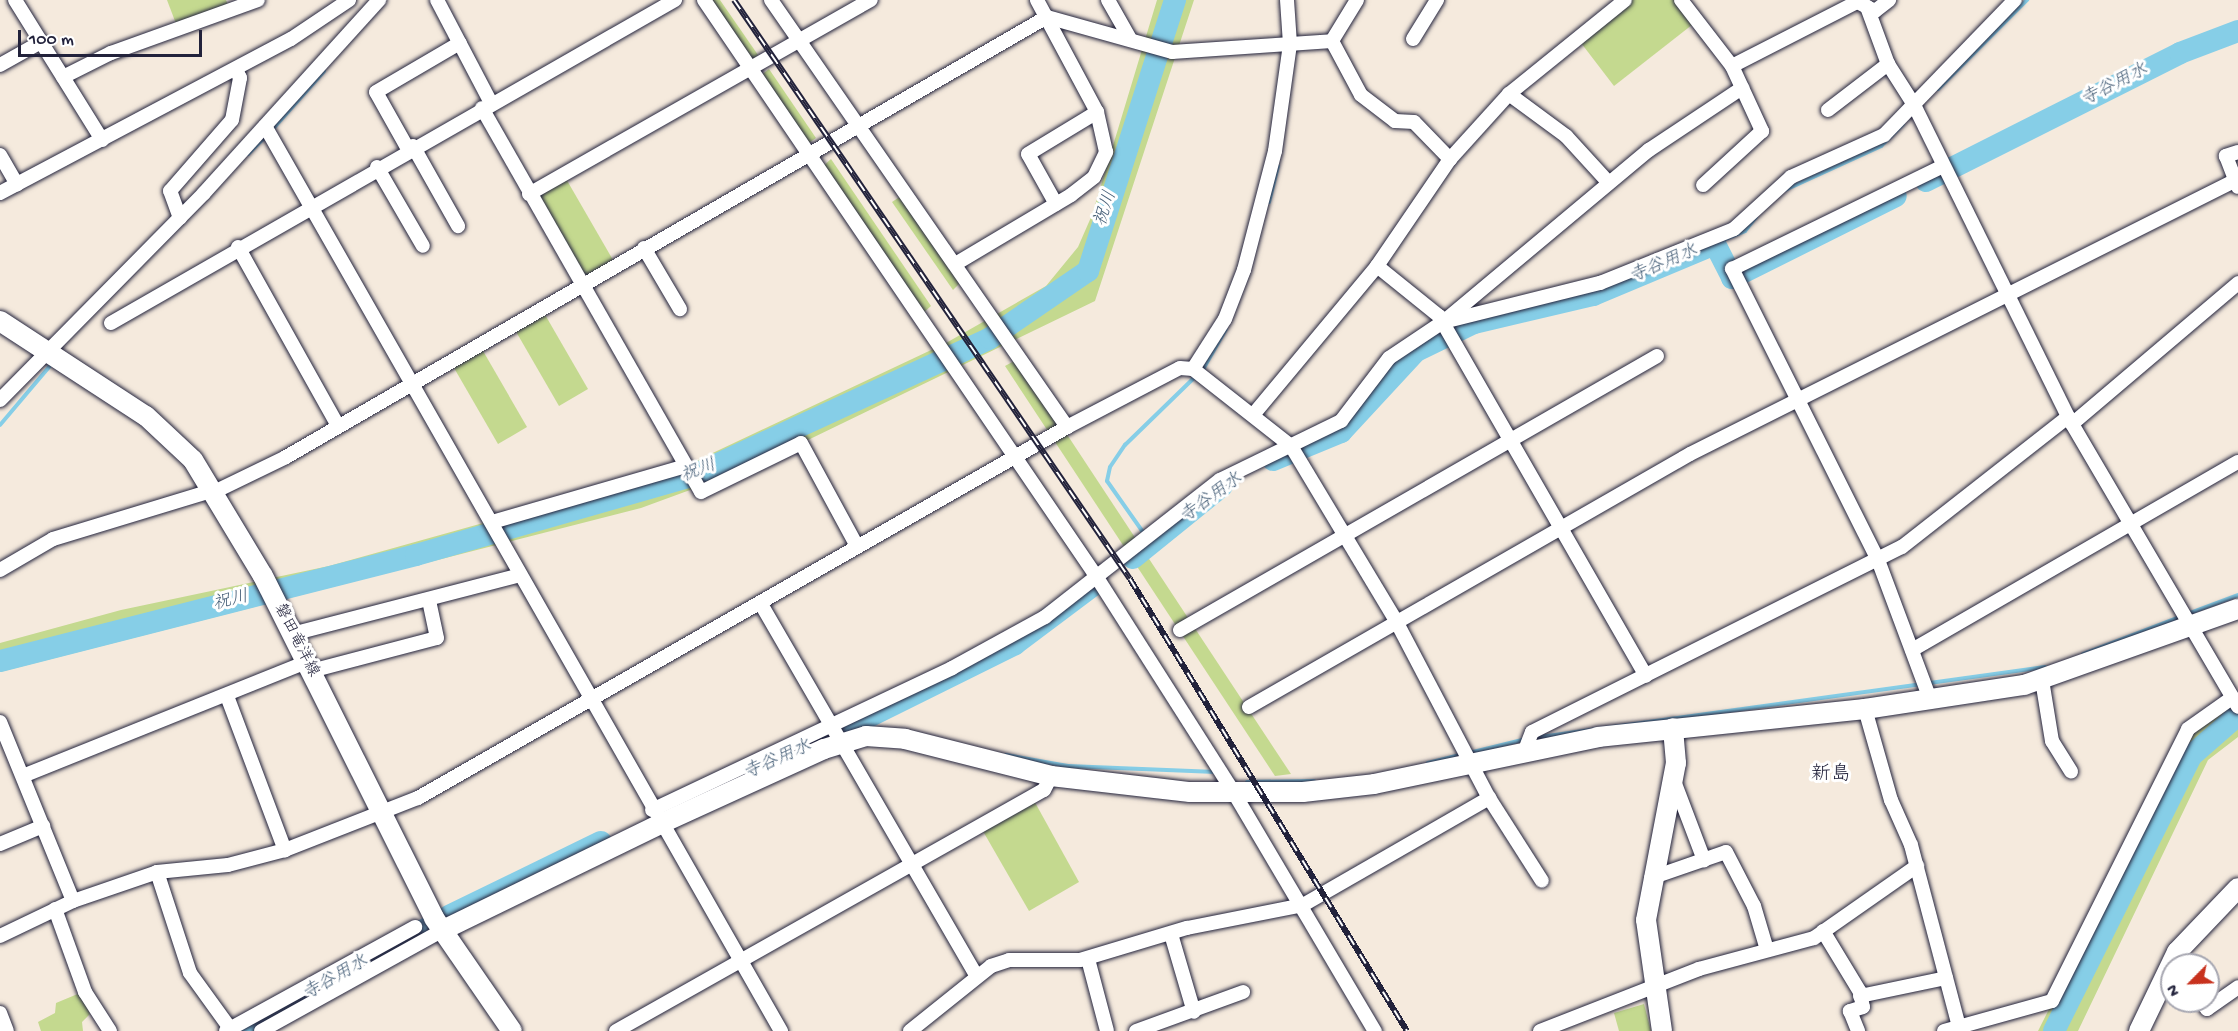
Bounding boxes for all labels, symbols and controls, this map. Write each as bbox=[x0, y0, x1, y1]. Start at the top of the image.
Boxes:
scale bar bbox=[21, 18, 206, 56]
text: 100 m bbox=[29, 30, 74, 51]
water label: 寺谷用水 bbox=[2078, 60, 2152, 112]
water label: 祝川 bbox=[1091, 189, 1123, 229]
water label: 寺谷用水 bbox=[1627, 241, 1701, 289]
water label: 祝川 bbox=[678, 455, 720, 489]
water label: 寺谷用水 bbox=[1177, 469, 1247, 529]
water label: 祝川 bbox=[211, 587, 251, 617]
street label: 磐田竜洋線 bbox=[268, 601, 322, 681]
water label: 寺谷用水 bbox=[741, 736, 815, 786]
district label: 新島 bbox=[1811, 763, 1851, 787]
water label: 寺谷用水 bbox=[299, 952, 373, 1006]
north arrow bbox=[2160, 953, 2220, 1013]
text: N bbox=[2164, 981, 2186, 998]

